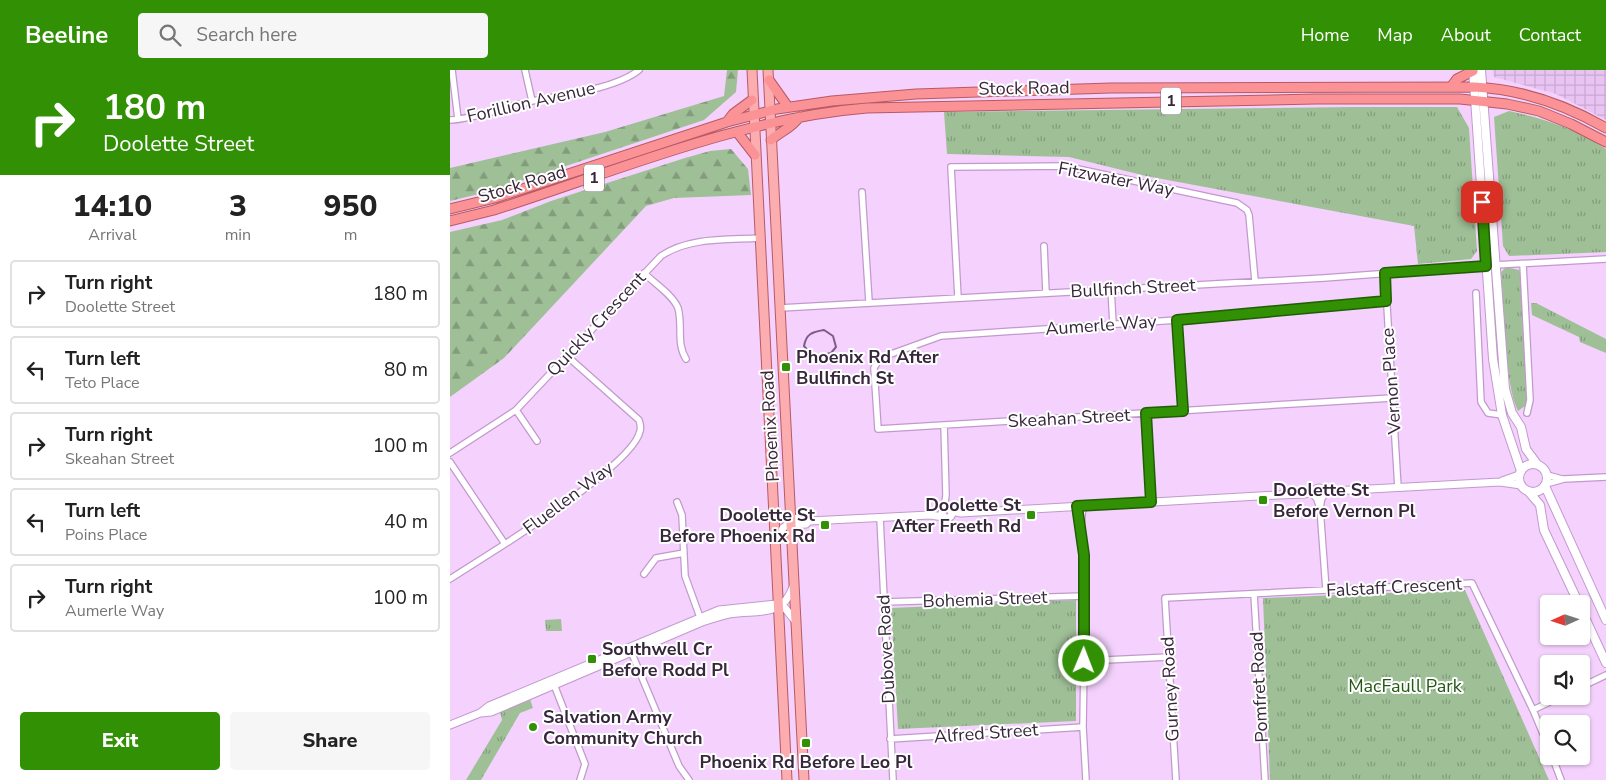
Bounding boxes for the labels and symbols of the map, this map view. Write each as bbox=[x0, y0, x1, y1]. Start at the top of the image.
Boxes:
street label: Stock Road bbox=[978, 75, 1070, 101]
street label: Forillion Avenue bbox=[464, 76, 598, 128]
road number: 1 bbox=[1161, 88, 1181, 114]
street label: Fitzwater Way bbox=[1056, 156, 1177, 202]
street label: Stock Road bbox=[475, 159, 569, 209]
road number: 1 bbox=[584, 165, 604, 192]
pin bbox=[1461, 181, 1503, 223]
street label: Quickly Crescent bbox=[541, 266, 651, 382]
street label: Bullfinch Street bbox=[1070, 273, 1197, 303]
street label: Aumerle Way bbox=[1045, 309, 1158, 341]
street label: Vernon Place bbox=[1375, 327, 1407, 436]
place label: Phoenix Rd After Bullfinch St bbox=[796, 345, 939, 390]
marker: Phoenix Rd After Bullfinch St bbox=[780, 361, 792, 373]
street label: Phoenix Road bbox=[755, 370, 785, 482]
street label: Skeahan Street bbox=[1007, 403, 1132, 433]
street label: Fluellen Way bbox=[518, 456, 619, 540]
place label: Doolette St Before Vernon Pl bbox=[1273, 478, 1416, 523]
place label: Doolette St After Freeth Rd bbox=[892, 493, 1021, 538]
marker: Doolette St Before Vernon Pl bbox=[1257, 494, 1269, 506]
place label: Doolette St Before Phoenix Rd bbox=[660, 503, 815, 548]
marker: Doolette St After Freeth Rd bbox=[1025, 509, 1037, 521]
marker: Doolette St Before Phoenix Rd bbox=[819, 519, 831, 531]
street label: Falstaff Crescent bbox=[1325, 571, 1463, 603]
street label: Bohemia Street bbox=[922, 585, 1048, 613]
street label: Dubove Road bbox=[871, 594, 901, 704]
north arrow bbox=[1540, 595, 1590, 645]
street label: Pomfret Road bbox=[1244, 631, 1274, 743]
position arrow bbox=[1057, 634, 1109, 686]
street label: Gurney Road bbox=[1155, 636, 1185, 742]
place label: Southwell Cr Before Rodd Pl bbox=[602, 637, 729, 682]
marker: Southwell Cr Before Rodd Pl bbox=[586, 653, 598, 665]
park label: MacFaull Park bbox=[1348, 674, 1463, 698]
place label: Salvation Army Community Church bbox=[543, 705, 703, 750]
street label: Alfred Street bbox=[933, 717, 1040, 749]
marker: Salvation Army Community Church bbox=[527, 721, 539, 733]
marker: Phoenix Rd Before Leo Pl bbox=[800, 737, 812, 749]
place label: Phoenix Rd Before Leo Pl bbox=[700, 750, 913, 774]

